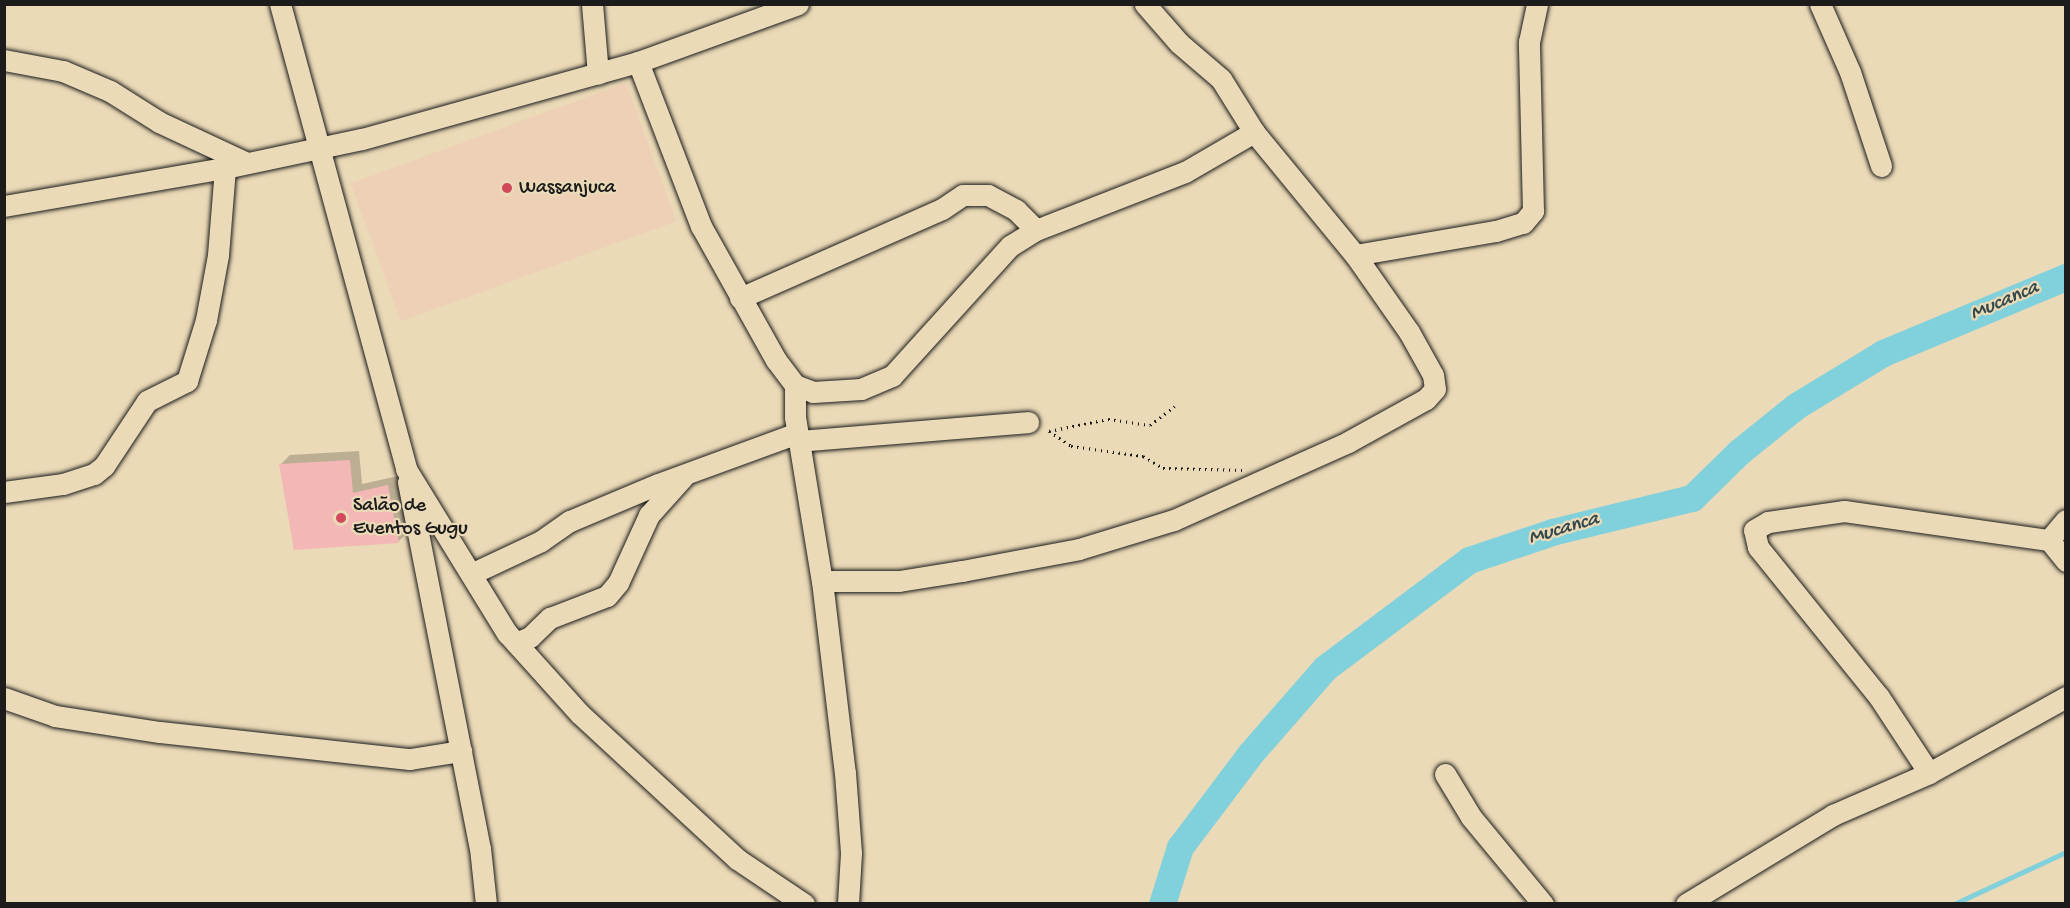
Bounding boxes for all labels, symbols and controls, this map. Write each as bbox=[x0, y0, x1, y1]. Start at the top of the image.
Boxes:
place label: Wassanjuca bbox=[519, 176, 616, 200]
marker: Wassanjuca bbox=[500, 181, 514, 195]
water label: Mucanca bbox=[1967, 276, 2043, 328]
place label: Salão de Eventos Gugu bbox=[353, 494, 468, 541]
water label: Mucanca bbox=[1526, 508, 1602, 552]
marker: Salão de Eventos Gugu bbox=[334, 511, 348, 525]

